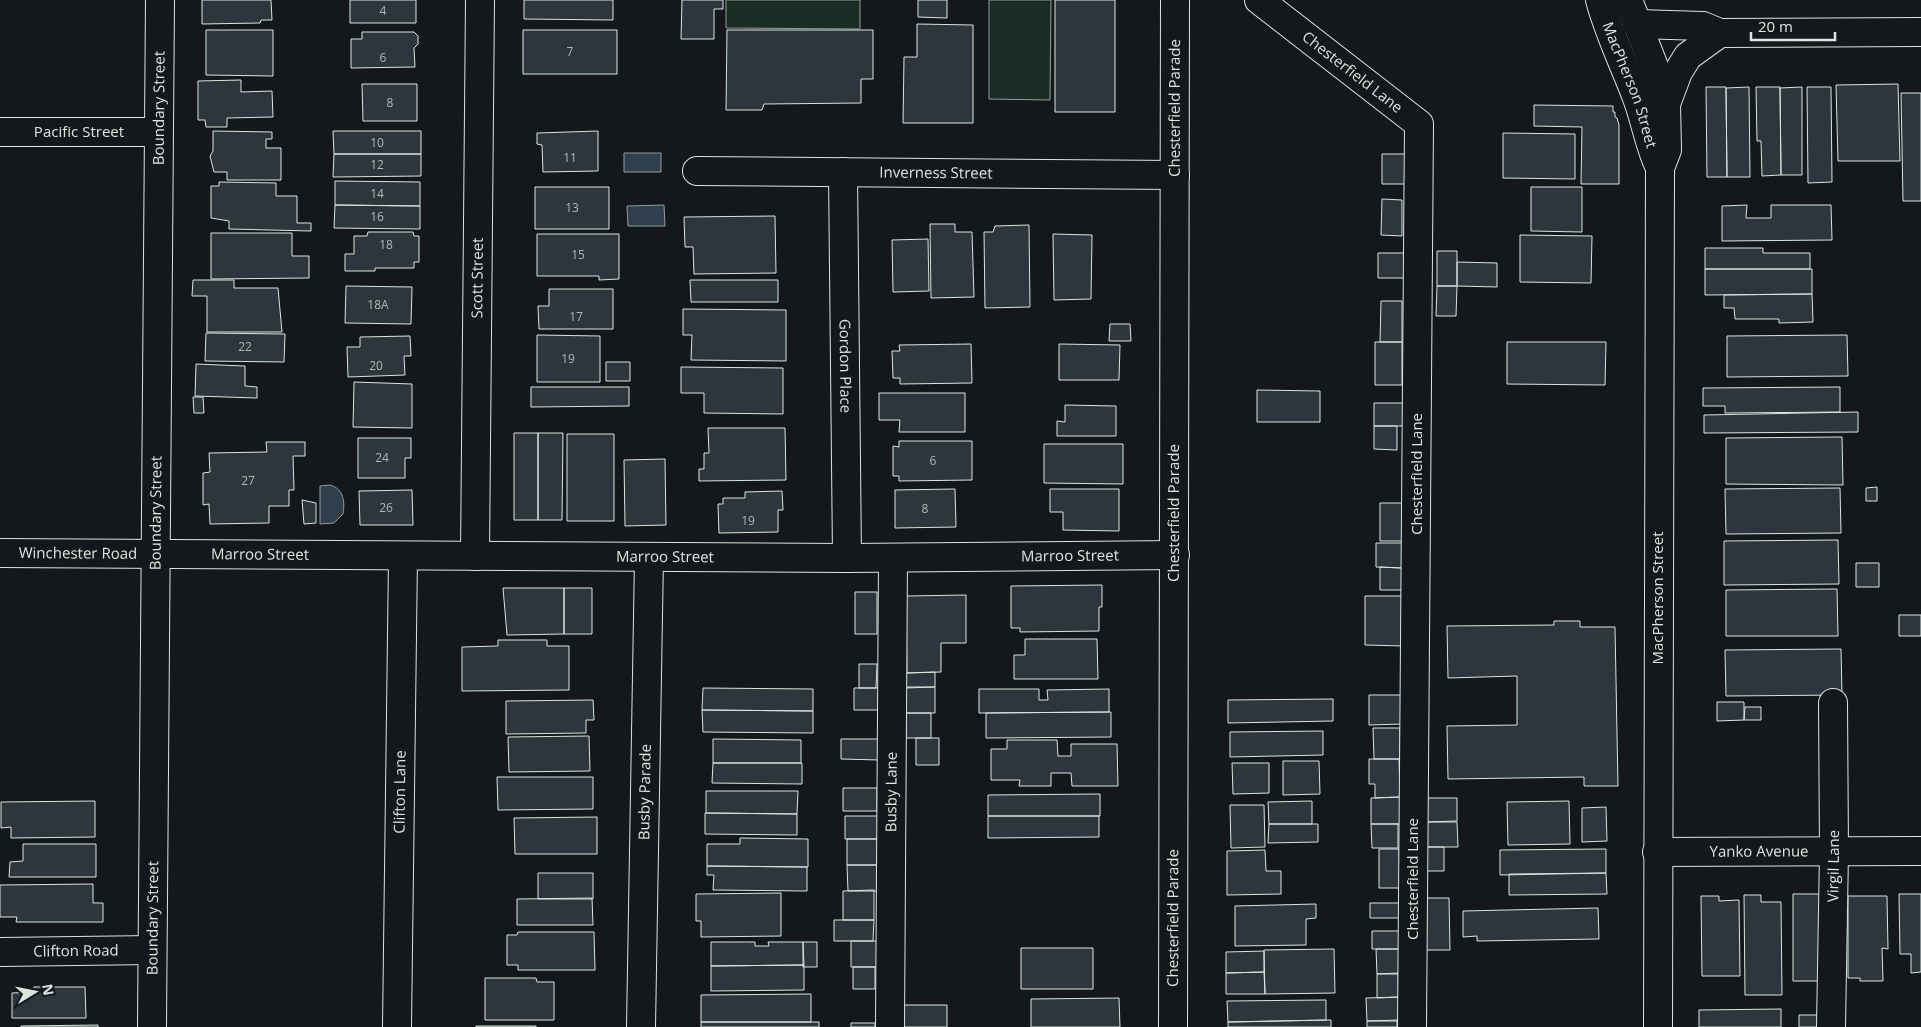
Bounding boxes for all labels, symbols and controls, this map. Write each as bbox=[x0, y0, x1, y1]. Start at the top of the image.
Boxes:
house number: 4 bbox=[380, 2, 387, 19]
scale bar bbox=[1751, 10, 1835, 42]
text: 20 m bbox=[1758, 16, 1793, 36]
street label: MacPherson Street bbox=[1598, 19, 1662, 150]
street label: Chesterfield Lane bbox=[1298, 26, 1407, 117]
street label: Chesterfield Parade bbox=[1164, 39, 1184, 177]
house number: 7 bbox=[567, 43, 574, 60]
house number: 6 bbox=[380, 49, 387, 66]
street label: Boundary Street bbox=[148, 51, 169, 165]
house number: 8 bbox=[387, 94, 394, 111]
street label: Pacific Street bbox=[34, 121, 124, 141]
house number: 10 bbox=[370, 134, 384, 151]
house number: 11 bbox=[563, 149, 577, 166]
house number: 12 bbox=[370, 156, 384, 173]
street label: Inverness Street bbox=[879, 162, 993, 182]
house number: 14 bbox=[370, 185, 384, 202]
house number: 13 bbox=[565, 199, 579, 216]
house number: 16 bbox=[370, 208, 384, 225]
house number: 18 bbox=[379, 236, 393, 253]
street label: Scott Street bbox=[466, 237, 487, 319]
house number: 15 bbox=[571, 246, 585, 263]
house number: 18A bbox=[367, 296, 389, 313]
house number: 17 bbox=[569, 308, 583, 325]
street label: Gordon Place bbox=[836, 319, 856, 413]
house number: 22 bbox=[238, 338, 252, 355]
house number: 19 bbox=[561, 350, 575, 367]
house number: 20 bbox=[369, 357, 383, 374]
street label: Chesterfield Lane bbox=[1406, 413, 1426, 535]
street label: Chesterfield Parade bbox=[1163, 444, 1183, 582]
house number: 24 bbox=[375, 449, 389, 466]
house number: 6 bbox=[930, 452, 937, 469]
street label: Boundary Street bbox=[145, 456, 165, 570]
house number: 27 bbox=[241, 472, 255, 489]
house number: 26 bbox=[379, 499, 393, 516]
house number: 8 bbox=[922, 500, 929, 517]
house number: 19 bbox=[741, 512, 755, 529]
street label: MacPherson Street bbox=[1647, 532, 1667, 664]
street label: Winchester Road bbox=[19, 542, 137, 563]
street label: Marroo Street bbox=[211, 543, 309, 564]
street label: Marroo Street bbox=[1021, 545, 1119, 565]
street label: Marroo Street bbox=[616, 546, 714, 566]
street label: Busby Parade bbox=[633, 744, 655, 840]
street label: Clifton Lane bbox=[388, 750, 410, 834]
street label: Busby Lane bbox=[880, 752, 901, 832]
street label: Chesterfield Lane bbox=[1402, 818, 1422, 940]
street label: Virgil Lane bbox=[1822, 830, 1843, 902]
street label: Yanko Avenue bbox=[1709, 840, 1809, 861]
street label: Chesterfield Parade bbox=[1162, 849, 1182, 987]
street label: Boundary Street bbox=[141, 861, 162, 975]
street label: Clifton Road bbox=[33, 939, 119, 961]
north arrow bbox=[10, 967, 60, 1017]
text: N bbox=[38, 982, 59, 997]

